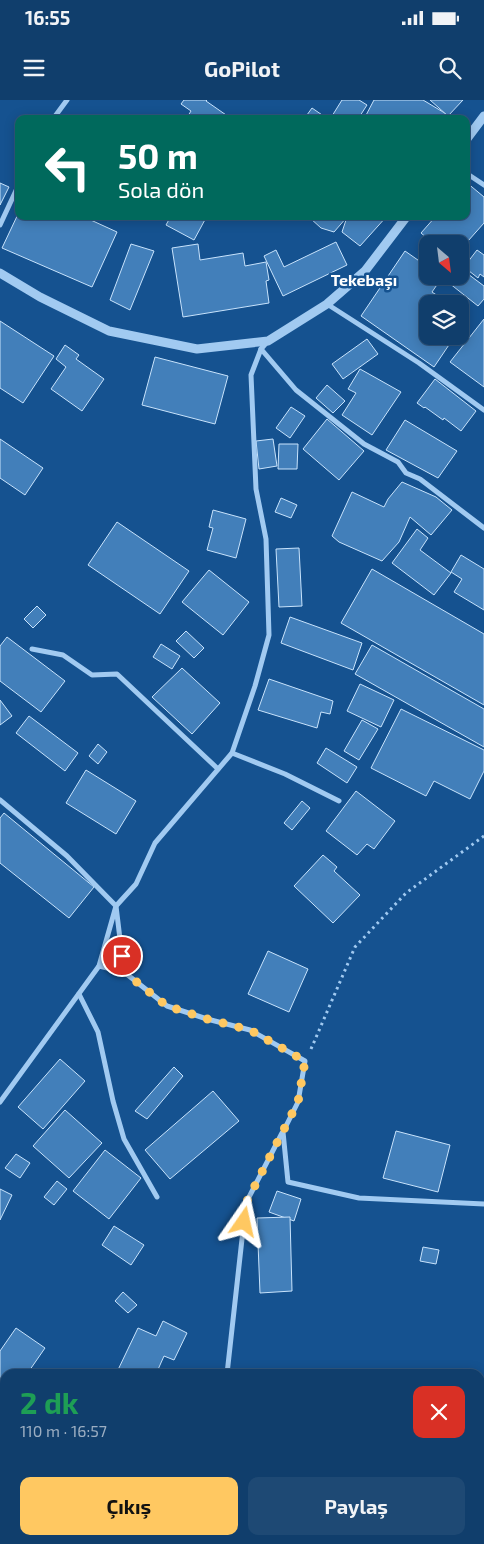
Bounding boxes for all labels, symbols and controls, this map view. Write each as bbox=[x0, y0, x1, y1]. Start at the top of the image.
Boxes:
text: 16:55 bbox=[25, 6, 70, 29]
icon: menu bbox=[20, 54, 48, 82]
icon: search bbox=[436, 54, 464, 82]
text: GoPilot bbox=[204, 55, 280, 81]
text: 50 m bbox=[118, 134, 198, 176]
icon: left bbox=[35, 135, 100, 200]
text: Sola dön bbox=[118, 176, 204, 202]
north arrow bbox=[419, 235, 469, 285]
map controls bbox=[419, 235, 469, 345]
district label: Tekebaşı bbox=[331, 270, 397, 291]
button: layers bbox=[419, 295, 469, 345]
pin bbox=[101, 935, 143, 977]
icon: arrive bbox=[108, 942, 136, 970]
position arrow bbox=[217, 1195, 269, 1247]
text: 2 dk bbox=[20, 1384, 79, 1420]
button: close bbox=[413, 1386, 465, 1438]
text: 110 m · 16:57 bbox=[20, 1421, 107, 1440]
button: Çıkış bbox=[20, 1477, 238, 1535]
button: Paylaş bbox=[248, 1477, 465, 1535]

